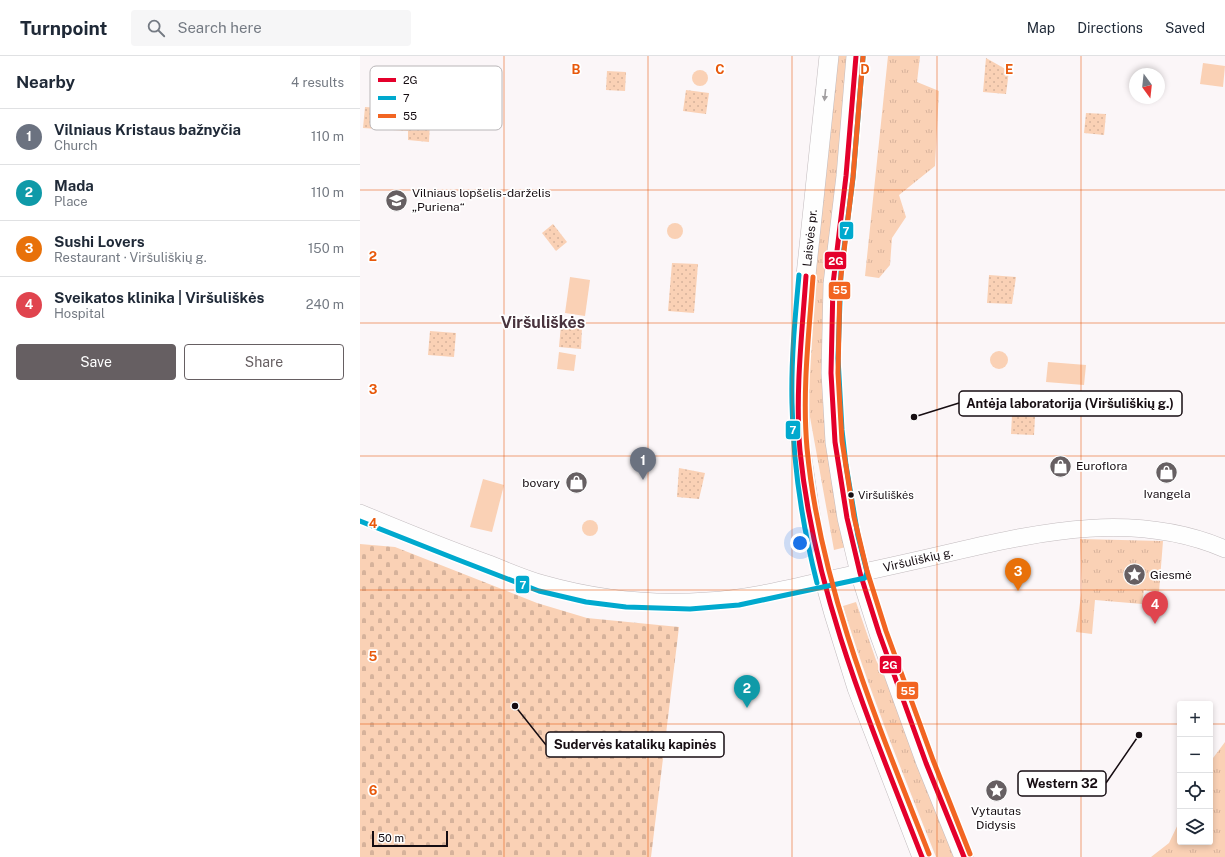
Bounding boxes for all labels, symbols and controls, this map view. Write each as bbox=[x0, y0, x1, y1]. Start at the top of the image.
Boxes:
search box bbox=[131, 10, 411, 46]
text: Turnpoint bbox=[20, 17, 107, 39]
icon: search bbox=[145, 17, 167, 39]
text: Search here bbox=[177, 19, 262, 36]
text: Map bbox=[1027, 20, 1055, 36]
text: Directions bbox=[1077, 20, 1143, 36]
text: Saved bbox=[1165, 20, 1205, 36]
text: B bbox=[572, 62, 581, 77]
text: C bbox=[715, 62, 725, 77]
text: D bbox=[860, 62, 870, 77]
text: E bbox=[1005, 62, 1013, 77]
legend bbox=[370, 66, 502, 130]
north arrow bbox=[1129, 68, 1165, 104]
text: Nearby bbox=[16, 72, 75, 92]
text: 2G bbox=[403, 74, 418, 86]
text: 4 results bbox=[291, 75, 344, 90]
one-way arrow bbox=[821, 89, 828, 101]
text: 7 bbox=[403, 92, 410, 104]
text: 55 bbox=[403, 110, 417, 122]
text: Vilniaus Kristaus bažnyčia bbox=[54, 121, 241, 138]
text: 1 bbox=[26, 129, 32, 144]
text: 110 m bbox=[311, 129, 344, 144]
text: Church bbox=[54, 138, 98, 153]
text: Mada bbox=[54, 177, 94, 194]
text: 2 bbox=[25, 185, 33, 200]
text: 110 m bbox=[311, 185, 344, 200]
place label: Vilniaus lopšelis-darželis „Puriena“ bbox=[412, 186, 551, 214]
school or university icon: Vilniaus lopšelis-darželis „Puriena“ bbox=[383, 187, 409, 213]
text: Place bbox=[54, 194, 88, 209]
street label: Laisvės pr. bbox=[800, 209, 820, 267]
line badge: 7 bbox=[839, 221, 854, 240]
text: 7 bbox=[843, 225, 850, 237]
text: Sushi Lovers bbox=[54, 233, 145, 250]
text: 3 bbox=[25, 241, 33, 256]
text: 150 m bbox=[308, 241, 344, 256]
text: 2 bbox=[369, 249, 377, 264]
text: Restaurant · Viršuliškių g. bbox=[54, 250, 207, 265]
line badge: 2G bbox=[824, 251, 847, 270]
text: 2G bbox=[828, 255, 844, 267]
line badge: 55 bbox=[828, 281, 851, 300]
text: 55 bbox=[833, 284, 847, 296]
text: Sveikatos klinika | Viršuliškės bbox=[54, 289, 264, 306]
text: 4 bbox=[25, 297, 33, 312]
text: 240 m bbox=[306, 297, 344, 312]
text: Hospital bbox=[54, 306, 105, 321]
district label: Viršuliškės bbox=[501, 313, 585, 332]
button: Save bbox=[16, 344, 176, 380]
button: Share bbox=[184, 344, 344, 380]
text: 3 bbox=[369, 382, 378, 397]
callout: Antėja laboratorija (Viršuliškių g.) bbox=[959, 391, 1182, 416]
text: Antėja laboratorija (Viršuliškių g.) bbox=[966, 396, 1174, 411]
line badge: 7 bbox=[785, 420, 801, 440]
text: 7 bbox=[790, 424, 797, 436]
pin: 1 bbox=[630, 447, 656, 480]
shop icon: Euroflora bbox=[1048, 453, 1074, 479]
place label: Euroflora bbox=[1076, 459, 1128, 473]
shop icon: Ivangela bbox=[1154, 460, 1180, 486]
shop icon: bovary bbox=[563, 470, 589, 496]
place label: bovary bbox=[522, 476, 561, 490]
place label: Ivangela bbox=[1143, 487, 1191, 501]
place label: Viršuliškės bbox=[858, 489, 914, 501]
marker: Viršuliškės bbox=[846, 490, 856, 500]
text: 4 bbox=[369, 516, 378, 531]
your location bbox=[790, 533, 810, 553]
street label: Viršuliškių g. bbox=[882, 545, 954, 575]
pin: 3 bbox=[1005, 558, 1031, 591]
place icon: Giesmė bbox=[1122, 562, 1148, 588]
place label: Giesmė bbox=[1150, 568, 1192, 582]
line badge: 7 bbox=[515, 575, 530, 594]
text: 7 bbox=[520, 579, 527, 591]
pin: 4 bbox=[1142, 591, 1168, 624]
text: 5 bbox=[369, 649, 378, 664]
line badge: 2G bbox=[879, 655, 902, 674]
text: 2G bbox=[882, 659, 898, 671]
pin: 2 bbox=[734, 675, 760, 708]
line badge: 55 bbox=[896, 681, 919, 700]
text: 55 bbox=[901, 685, 915, 697]
map controls bbox=[1177, 701, 1213, 845]
button: + bbox=[1177, 701, 1213, 737]
callout: Sudervės katalikų kapinės bbox=[546, 732, 724, 757]
text: Sudervės katalikų kapinės bbox=[554, 737, 716, 752]
button: − bbox=[1177, 737, 1213, 773]
callout: Western 32 bbox=[1018, 771, 1106, 796]
button: locate bbox=[1177, 773, 1213, 809]
text: Western 32 bbox=[1026, 776, 1098, 791]
place icon: Vytautas Didysis bbox=[983, 777, 1009, 803]
text: 6 bbox=[369, 783, 378, 798]
place label: Vytautas Didysis bbox=[971, 804, 1021, 832]
button: layers bbox=[1177, 809, 1213, 845]
scale bar bbox=[372, 829, 448, 848]
text: 50 m bbox=[378, 832, 404, 844]

